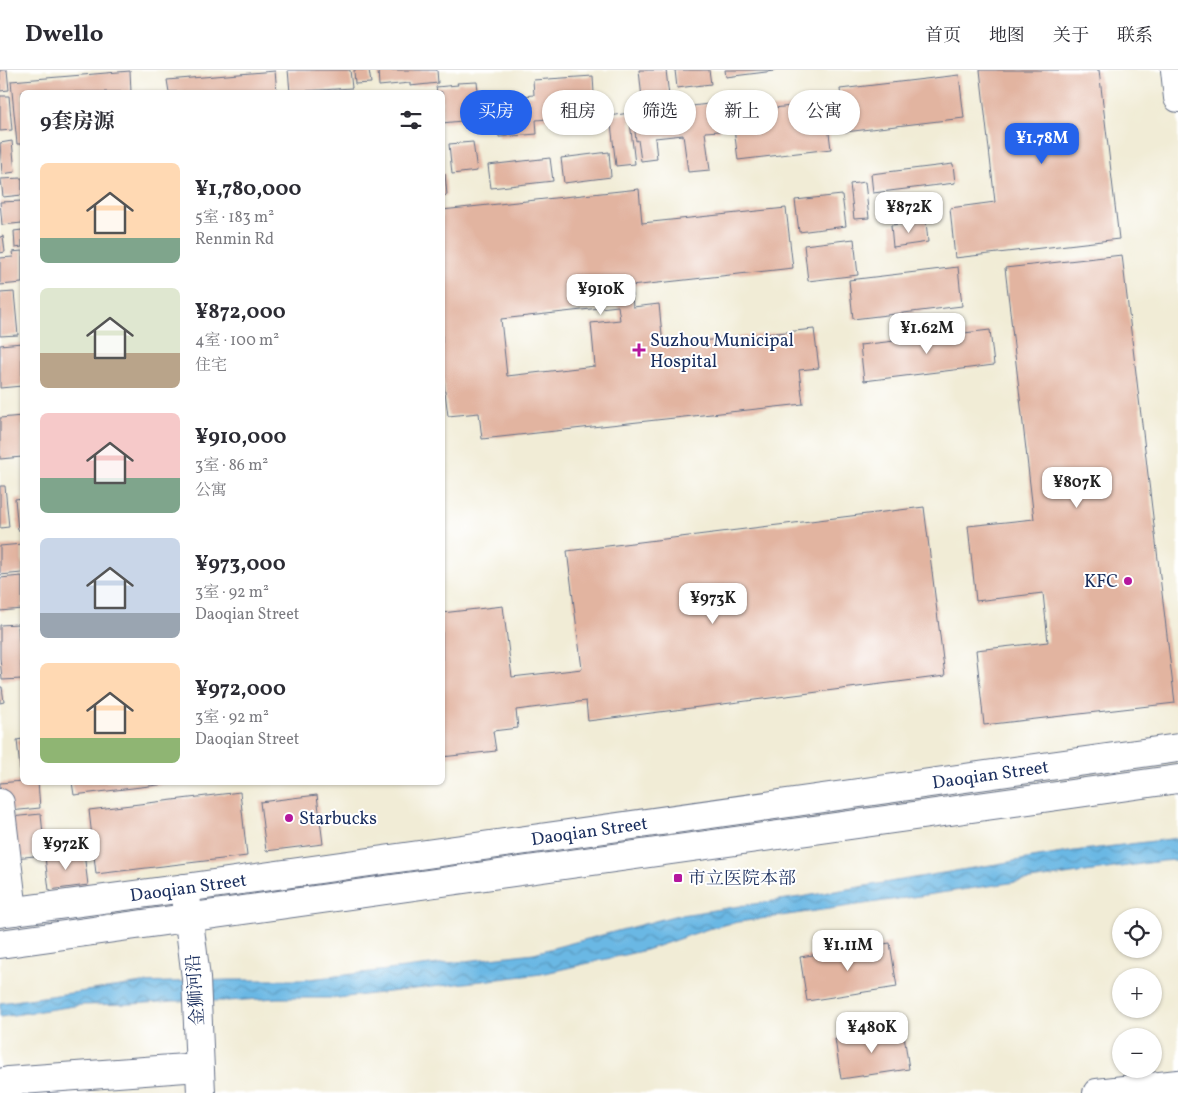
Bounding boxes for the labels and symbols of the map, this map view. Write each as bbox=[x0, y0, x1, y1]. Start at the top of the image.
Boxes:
pin: ¥1.78M bbox=[1001, 122, 1083, 165]
pin: ¥872K bbox=[874, 191, 944, 234]
pin: ¥910K bbox=[566, 274, 636, 316]
pin: ¥1.62M bbox=[886, 312, 968, 355]
place label: Suzhou Municipal Hospital bbox=[650, 329, 794, 375]
marker: Suzhou Municipal Hospital bbox=[632, 343, 646, 357]
pin: ¥807K bbox=[1042, 466, 1112, 509]
place label: KFC bbox=[1084, 570, 1118, 595]
marker: KFC bbox=[1122, 575, 1134, 587]
pin: ¥973K bbox=[678, 582, 748, 625]
street label: Daoqian Street bbox=[931, 755, 1050, 797]
place label: Starbucks bbox=[299, 807, 377, 832]
marker: Starbucks bbox=[283, 812, 295, 824]
street label: Daoqian Street bbox=[530, 812, 649, 853]
pin: ¥972K bbox=[31, 828, 101, 871]
place label: 市立医院本部 bbox=[688, 867, 796, 892]
street label: Daoqian Street bbox=[129, 868, 248, 909]
marker: 市立医院本部 bbox=[672, 872, 684, 884]
pin: ¥1.11M bbox=[807, 930, 889, 972]
street label: 金狮河沿 bbox=[182, 953, 211, 1027]
pin: ¥480K bbox=[837, 1012, 907, 1054]

